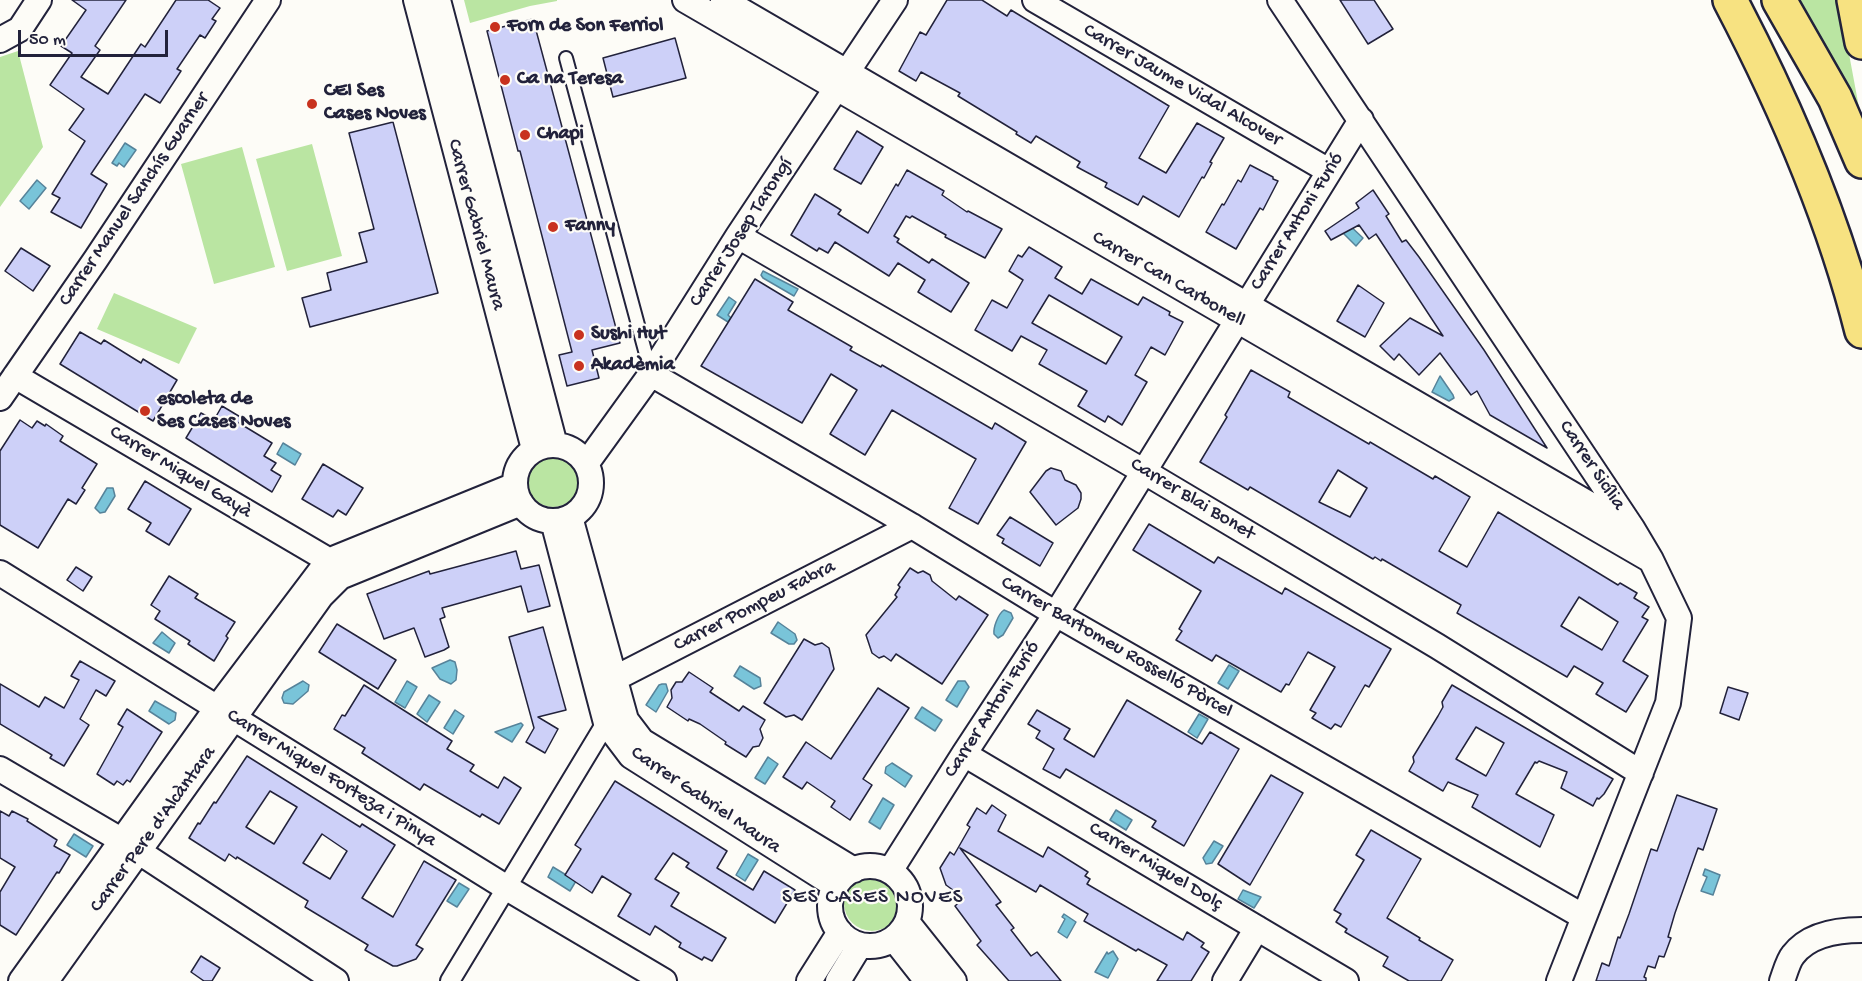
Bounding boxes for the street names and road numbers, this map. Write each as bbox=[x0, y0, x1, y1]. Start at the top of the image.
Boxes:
street label: Carrer Jaume Vidal Alcover bbox=[1078, 19, 1286, 153]
street label: Carrer Manuel Sanchís Guarner bbox=[54, 89, 216, 311]
street label: Carrer Gabriel Maura bbox=[441, 137, 509, 313]
street label: Carrer Antoni Furió bbox=[1246, 149, 1350, 295]
street label: Carrer Josep Tarongí bbox=[685, 154, 799, 312]
street label: Carrer Can Carbonell bbox=[1087, 226, 1249, 334]
street label: Carrer Sicília bbox=[1552, 417, 1630, 515]
street label: Carrer Miquel Gayà bbox=[104, 421, 256, 525]
street label: Carrer Blai Bonet bbox=[1125, 453, 1259, 547]
street label: Carrer Pompeu Fabra bbox=[670, 556, 840, 658]
street label: Carrer Bartomeu Rosselló Pòrcel bbox=[996, 572, 1236, 724]
street label: Carrer Antoni Furió bbox=[940, 637, 1046, 783]
street label: Carrer Miquel Forteza i Pinya bbox=[222, 704, 440, 854]
street label: Carrer Pere d'Alcàntara bbox=[86, 742, 222, 918]
street label: Carrer Gabriel Maura bbox=[625, 742, 785, 860]
street label: Carrer Miquel Dolç bbox=[1084, 818, 1226, 916]

